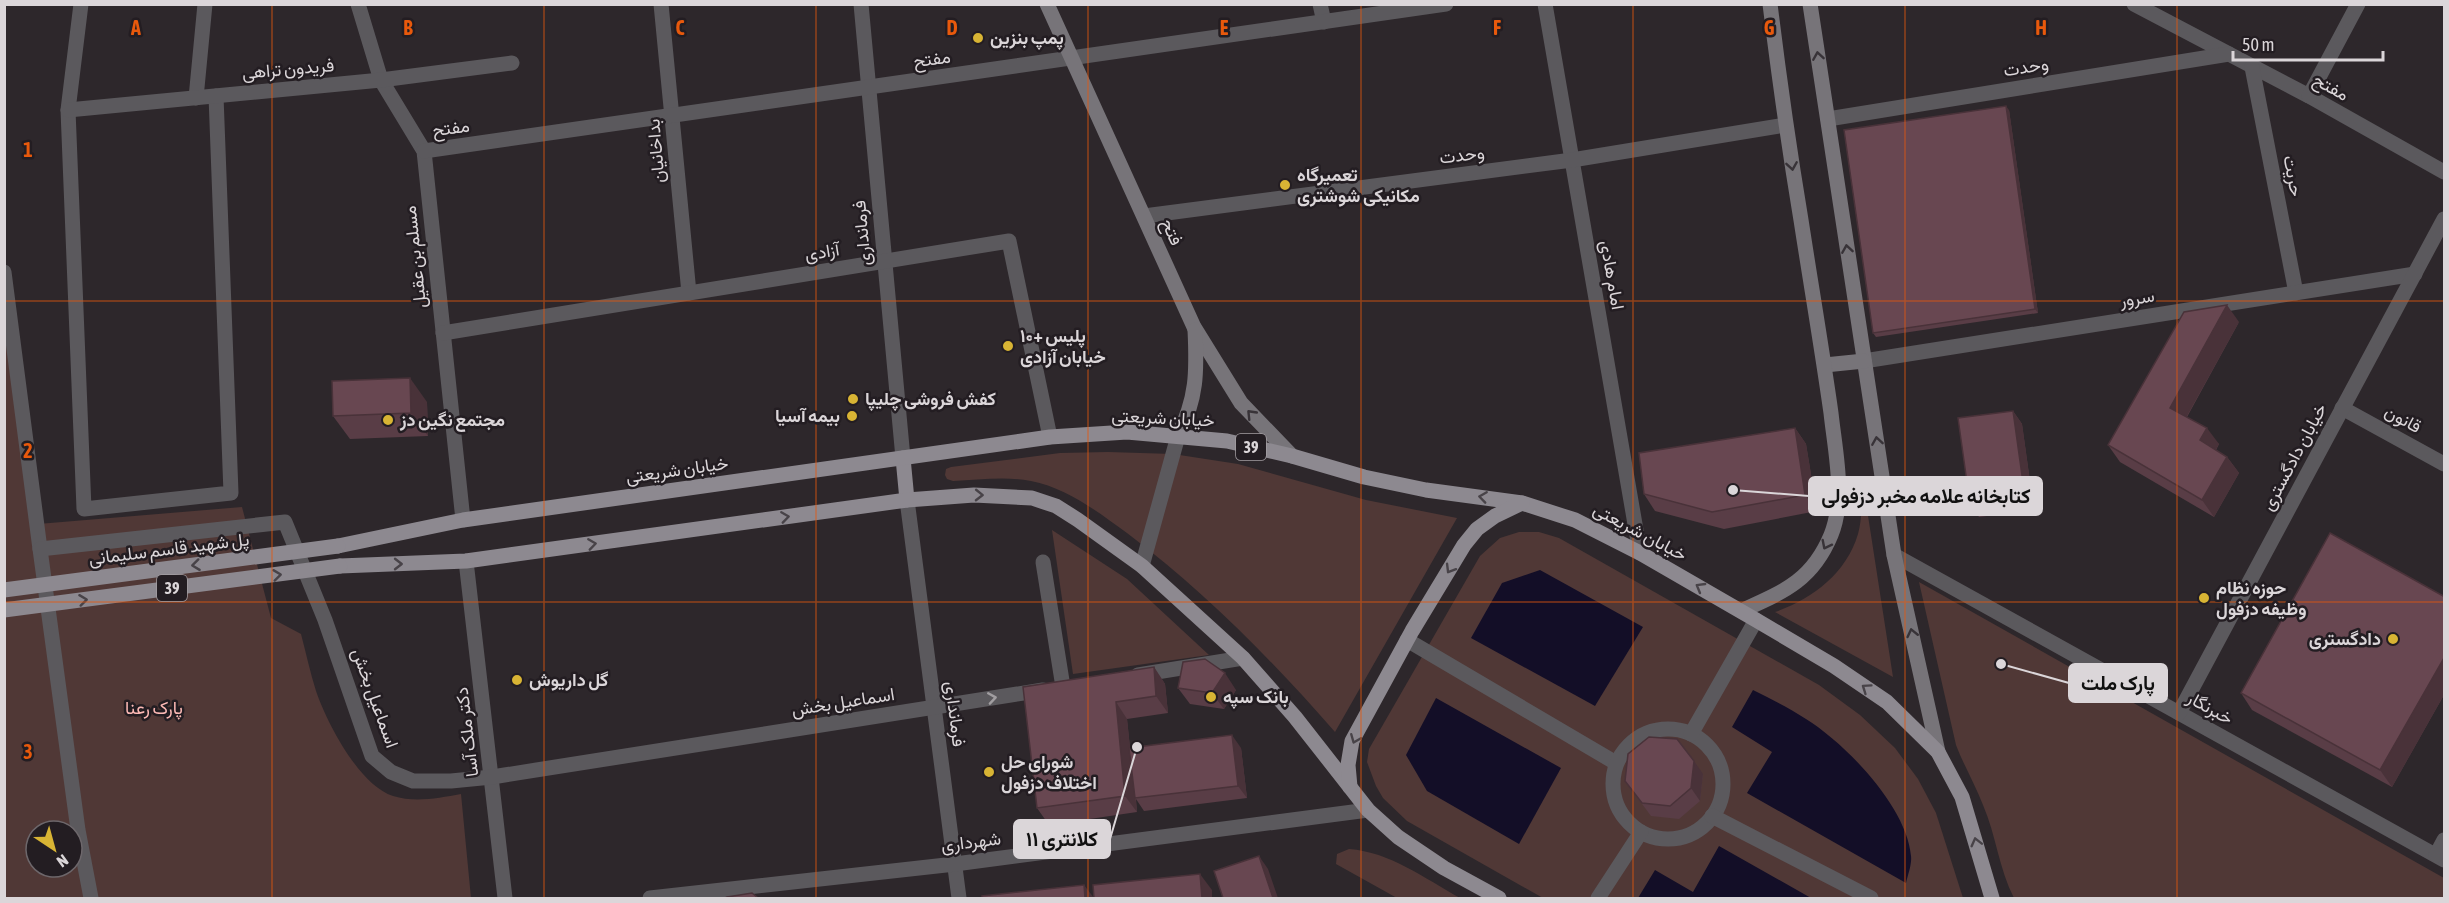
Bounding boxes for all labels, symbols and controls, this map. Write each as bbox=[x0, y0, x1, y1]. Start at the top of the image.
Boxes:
text: A bbox=[130, 16, 141, 39]
text: B bbox=[403, 16, 413, 39]
text: C bbox=[676, 16, 685, 39]
text: D bbox=[946, 16, 958, 39]
text: E bbox=[1220, 16, 1229, 39]
text: F bbox=[1493, 16, 1501, 39]
text: G bbox=[1764, 16, 1775, 39]
text: H bbox=[2035, 16, 2047, 39]
scale bar bbox=[2233, 24, 2383, 62]
place label: پمپ بنزین bbox=[990, 27, 1064, 50]
marker: پمپ بنزین bbox=[971, 31, 985, 45]
text: 50 m bbox=[2242, 34, 2274, 55]
street label: مفتح bbox=[912, 46, 952, 73]
one-way arrow bbox=[1813, 51, 1825, 60]
street label: وحدت bbox=[2002, 53, 2050, 81]
street label: فریدون تراهی bbox=[241, 54, 335, 84]
street label: مفتح bbox=[2309, 68, 2353, 107]
street label: مفتح bbox=[431, 115, 471, 142]
street label: بداخانیان bbox=[642, 118, 669, 184]
text: 1 bbox=[23, 138, 33, 161]
street label: وحدت bbox=[1438, 141, 1486, 169]
street label: حریت bbox=[2278, 154, 2308, 198]
one-way arrow bbox=[1785, 161, 1798, 171]
place label: تعمیرگاه مکانیکی شوشتری bbox=[1297, 164, 1420, 207]
marker: تعمیرگاه مکانیکی شوشتری bbox=[1278, 178, 1292, 192]
street label: فرمانداری bbox=[848, 199, 876, 267]
street label: مسلم بن عقیل bbox=[399, 205, 432, 309]
street label: فتح bbox=[1156, 215, 1188, 249]
street label: آزادی bbox=[803, 238, 843, 266]
street label: امام هادی bbox=[1594, 239, 1629, 312]
one-way arrow bbox=[1842, 244, 1854, 253]
street label: سرور bbox=[2117, 284, 2156, 312]
place label: پلیس +۱۰ خیابان آزادی bbox=[1020, 325, 1106, 368]
marker: پلیس +۱۰ خیابان آزادی bbox=[1001, 339, 1015, 353]
place label: کفش فروشی چلیپا bbox=[865, 388, 996, 411]
marker: کفش فروشی چلیپا bbox=[846, 392, 860, 406]
street label: خیابان دادگستری bbox=[2256, 400, 2332, 514]
street label: قانون bbox=[2381, 400, 2425, 438]
street label: خیابان شریعتی bbox=[1111, 404, 1215, 432]
place label: بیمه آسیا bbox=[775, 405, 840, 427]
place label: مجتمع نگین دز bbox=[399, 409, 505, 432]
marker: بیمه آسیا bbox=[845, 409, 859, 423]
one-way arrow bbox=[1248, 410, 1259, 421]
marker: مجتمع نگین دز bbox=[381, 413, 395, 427]
road number: 39 bbox=[1236, 434, 1266, 460]
one-way arrow bbox=[1871, 437, 1883, 446]
text: 2 bbox=[23, 439, 33, 462]
street label: خیابان شریعتی bbox=[624, 452, 730, 488]
callout: کتابخانه علامه مخبر دزفولی bbox=[1809, 477, 2042, 515]
text: کتابخانه علامه مخبر دزفولی bbox=[1821, 484, 2031, 509]
one-way arrow bbox=[974, 489, 983, 502]
one-way arrow bbox=[1478, 492, 1487, 504]
street label: خیابان شریعتی bbox=[1589, 498, 1691, 566]
one-way arrow bbox=[780, 511, 790, 523]
street label: پل شهید قاسم سلیمانی bbox=[87, 528, 251, 571]
one-way arrow bbox=[587, 538, 597, 550]
one-way arrow bbox=[1821, 539, 1833, 550]
one-way arrow bbox=[192, 558, 201, 570]
one-way arrow bbox=[394, 558, 403, 570]
one-way arrow bbox=[1445, 563, 1457, 573]
one-way arrow bbox=[272, 569, 281, 581]
road number: 39 bbox=[157, 575, 187, 601]
place label: حوزه نظام وظیفه دزفول bbox=[2216, 577, 2307, 620]
one-way arrow bbox=[1695, 583, 1706, 594]
marker: حوزه نظام وظیفه دزفول bbox=[2197, 591, 2211, 605]
one-way arrow bbox=[79, 594, 88, 607]
one-way arrow bbox=[1906, 628, 1919, 638]
place label: دادگستری bbox=[2309, 628, 2381, 650]
marker: دادگستری bbox=[2386, 632, 2400, 646]
street label: اسماعیل بخش bbox=[347, 645, 403, 751]
callout: پارک ملت bbox=[2069, 664, 2167, 702]
place label: گل داریوش bbox=[529, 669, 609, 691]
text: پارک ملت bbox=[2081, 671, 2155, 697]
marker: گل داریوش bbox=[510, 673, 524, 687]
street label: فرمانداری bbox=[940, 680, 970, 748]
street label: اسماعیل بخش bbox=[790, 683, 896, 721]
one-way arrow bbox=[1862, 684, 1873, 695]
street label: دکتر ملک آسا bbox=[451, 686, 483, 778]
place label: بانک سپه bbox=[1223, 686, 1289, 709]
street label: خبرنگار bbox=[2182, 686, 2237, 730]
marker: بانک سپه bbox=[1204, 690, 1218, 704]
one-way arrow bbox=[988, 692, 997, 704]
park label: پارک رعنا bbox=[125, 697, 183, 720]
one-way arrow bbox=[1350, 733, 1362, 744]
text: 3 bbox=[23, 740, 33, 763]
place label: شورای حل اختلاف دزفول bbox=[1001, 751, 1097, 794]
marker: شورای حل اختلاف دزفول bbox=[982, 765, 996, 779]
north arrow bbox=[24, 819, 84, 879]
callout: کلانتری ۱۱ bbox=[1014, 820, 1110, 858]
street label: شهرداری bbox=[940, 827, 1002, 857]
text: کلانتری ۱۱ bbox=[1026, 827, 1098, 852]
one-way arrow bbox=[1971, 837, 1984, 847]
text: N bbox=[54, 851, 72, 871]

